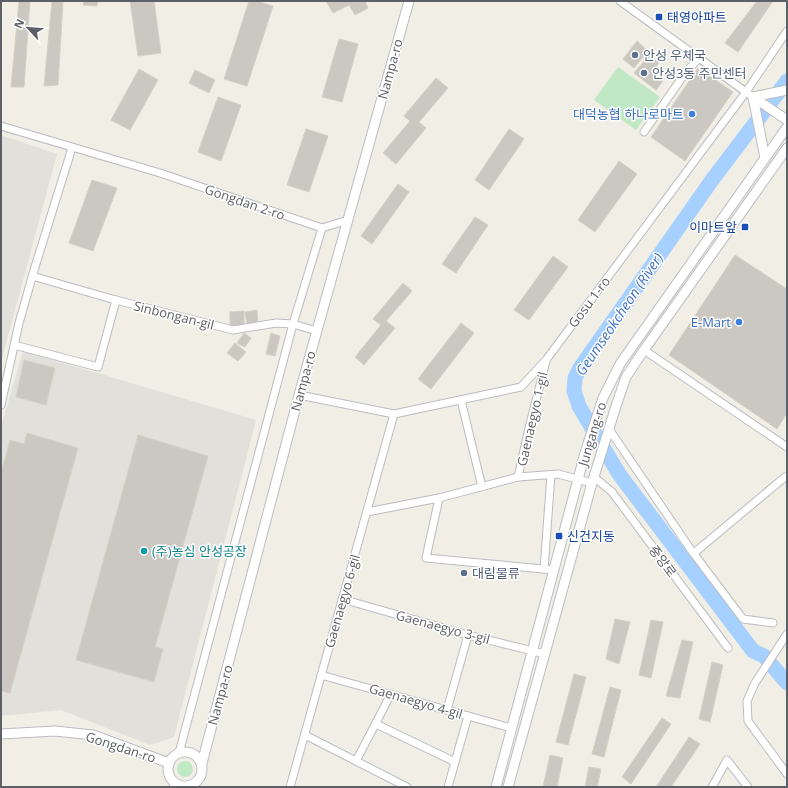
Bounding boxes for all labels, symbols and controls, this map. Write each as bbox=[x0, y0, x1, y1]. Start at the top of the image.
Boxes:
north arrow bbox=[8, 8, 48, 48]
place label: 태영아파트 bbox=[667, 8, 727, 26]
marker: 태영아파트 bbox=[654, 12, 664, 22]
text: N bbox=[10, 16, 27, 31]
street label: Nampa-ro bbox=[373, 37, 407, 101]
place label: 안성 우체국 bbox=[643, 46, 706, 64]
marker: 안성 우체국 bbox=[630, 50, 640, 60]
place label: 안성3동 주민센터 bbox=[652, 64, 747, 82]
marker: 안성3동 주민센터 bbox=[639, 68, 649, 78]
place label: 대덕농협 하나로마트 bbox=[573, 105, 684, 123]
marker: 대덕농협 하나로마트 bbox=[687, 109, 697, 119]
street label: Gongdan 2-ro bbox=[203, 180, 288, 224]
place label: 이마트앞 bbox=[689, 218, 737, 236]
marker: 이마트앞 bbox=[740, 222, 750, 232]
water label: Geumseokcheon (River) bbox=[571, 249, 667, 379]
street label: Gosu 1-ro bbox=[564, 273, 614, 331]
street label: Sinbongan-gil bbox=[132, 296, 216, 334]
place label: E-Mart bbox=[691, 313, 731, 331]
marker: E-Mart bbox=[734, 317, 744, 327]
street label: Nampa-ro bbox=[286, 349, 320, 413]
street label: Gaenaegyo 1-gil bbox=[512, 370, 552, 468]
street label: Jungang-ro bbox=[573, 400, 610, 470]
place label: 신건지동 bbox=[567, 527, 615, 545]
marker: 신건지동 bbox=[554, 531, 564, 541]
street label: 중앙로 bbox=[645, 541, 681, 581]
place label: (주)농심 안성공장 bbox=[152, 542, 247, 560]
marker: (주)농심 안성공장 bbox=[139, 546, 149, 556]
street label: Gaenaegyo 6-gil bbox=[320, 552, 364, 650]
place label: 대림물류 bbox=[472, 564, 520, 582]
marker: 대림물류 bbox=[459, 568, 469, 578]
street label: Gaenaegyo 3-gil bbox=[394, 606, 492, 648]
street label: Nampa-ro bbox=[203, 663, 237, 727]
street label: Gaenaegyo 4-gil bbox=[367, 679, 465, 723]
street label: Gongdan-ro bbox=[84, 727, 159, 767]

